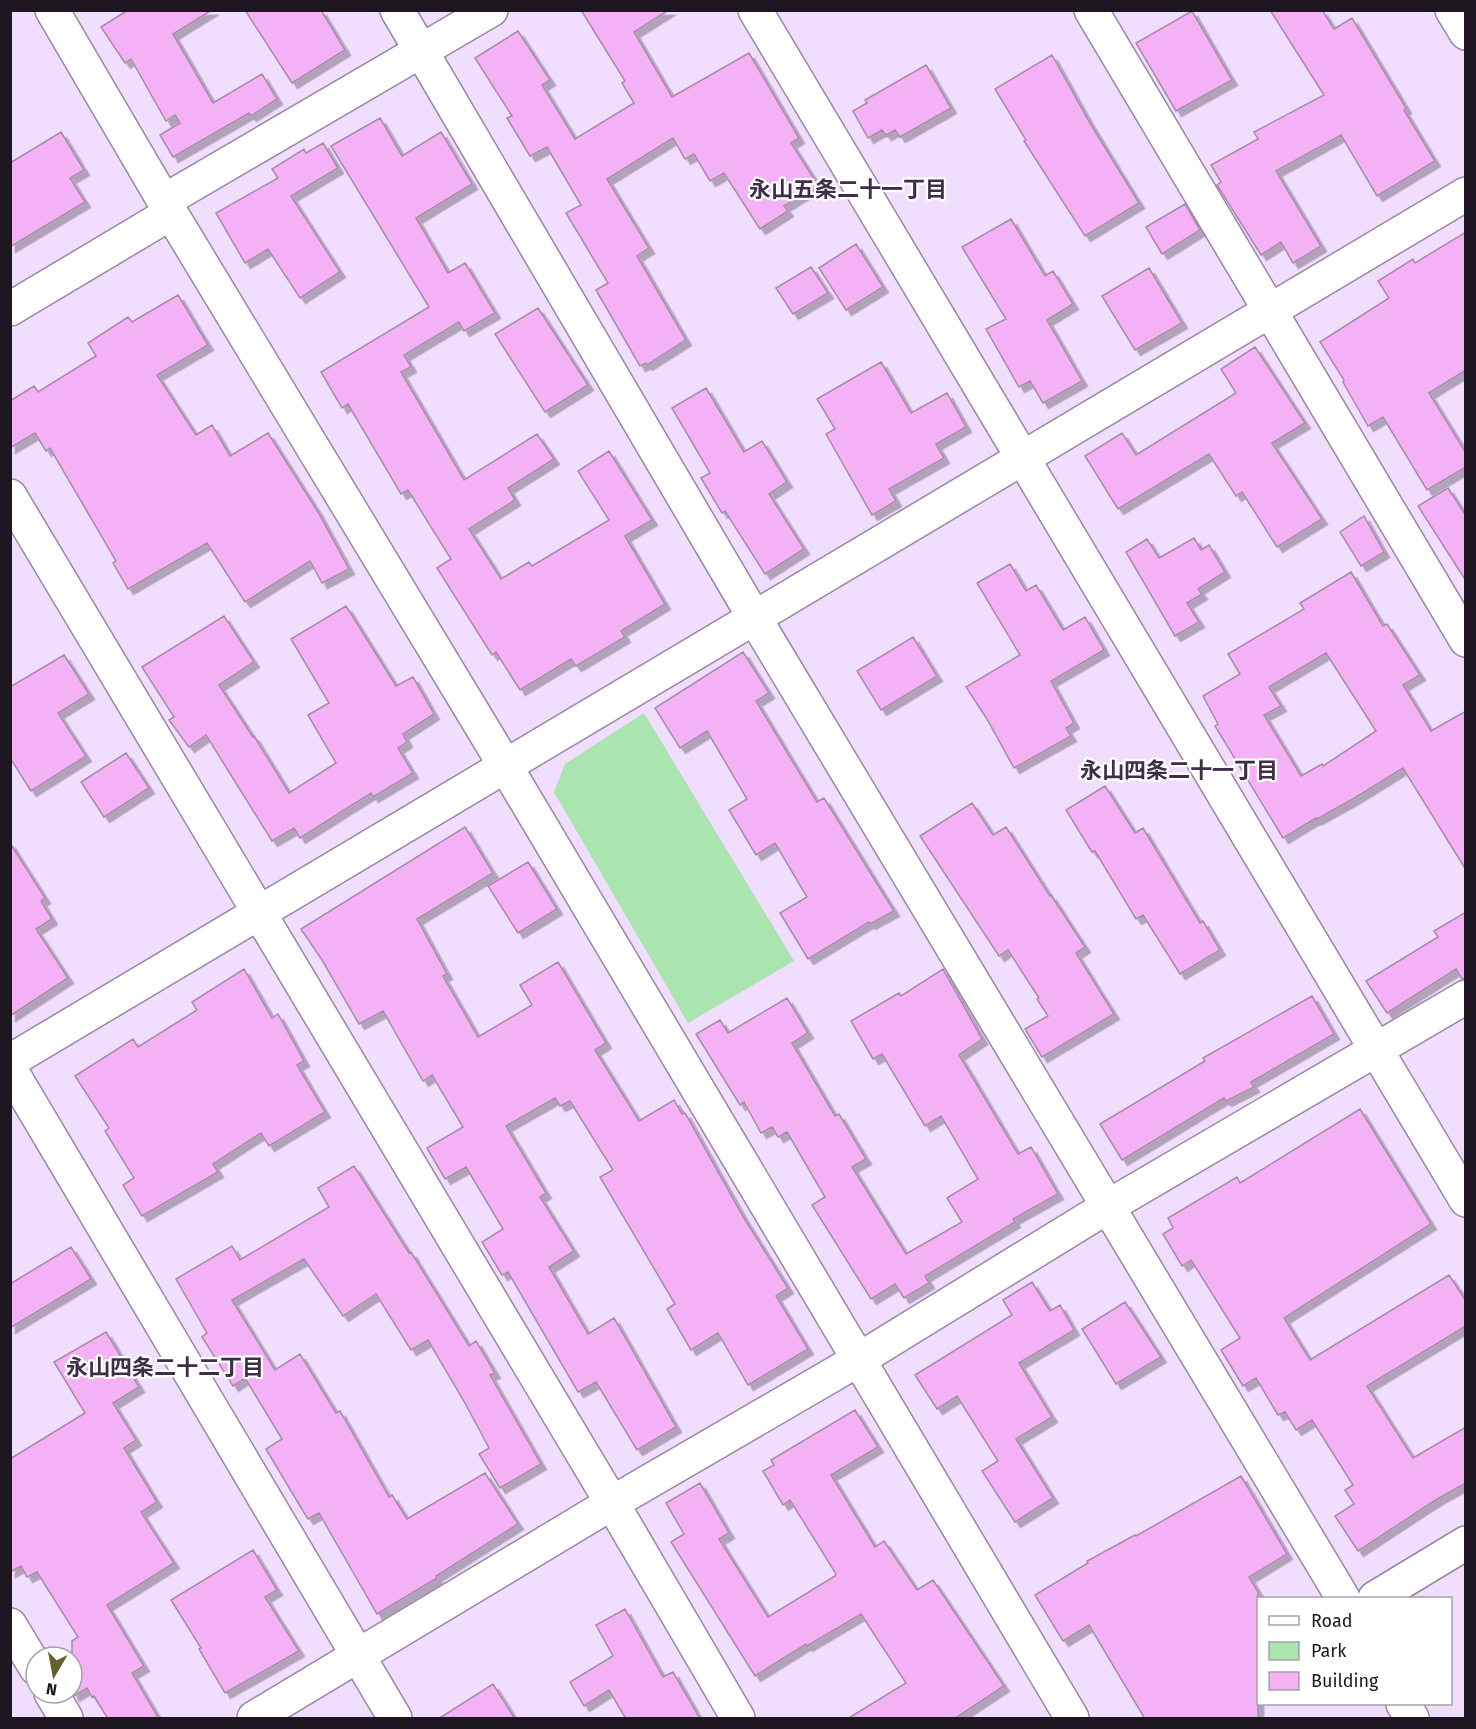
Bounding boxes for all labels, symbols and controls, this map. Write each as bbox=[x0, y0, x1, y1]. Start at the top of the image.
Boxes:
district label: 永山五条二十一丁目 bbox=[749, 176, 947, 203]
district label: 永山四条二十一丁目 bbox=[1080, 757, 1278, 784]
district label: 永山四条二十二丁目 bbox=[66, 1354, 264, 1381]
legend bbox=[1257, 1597, 1452, 1705]
text: Road bbox=[1311, 1610, 1353, 1632]
text: Park bbox=[1311, 1640, 1347, 1662]
north arrow bbox=[24, 1645, 84, 1705]
text: Building bbox=[1311, 1670, 1379, 1692]
text: N bbox=[45, 1679, 58, 1700]

